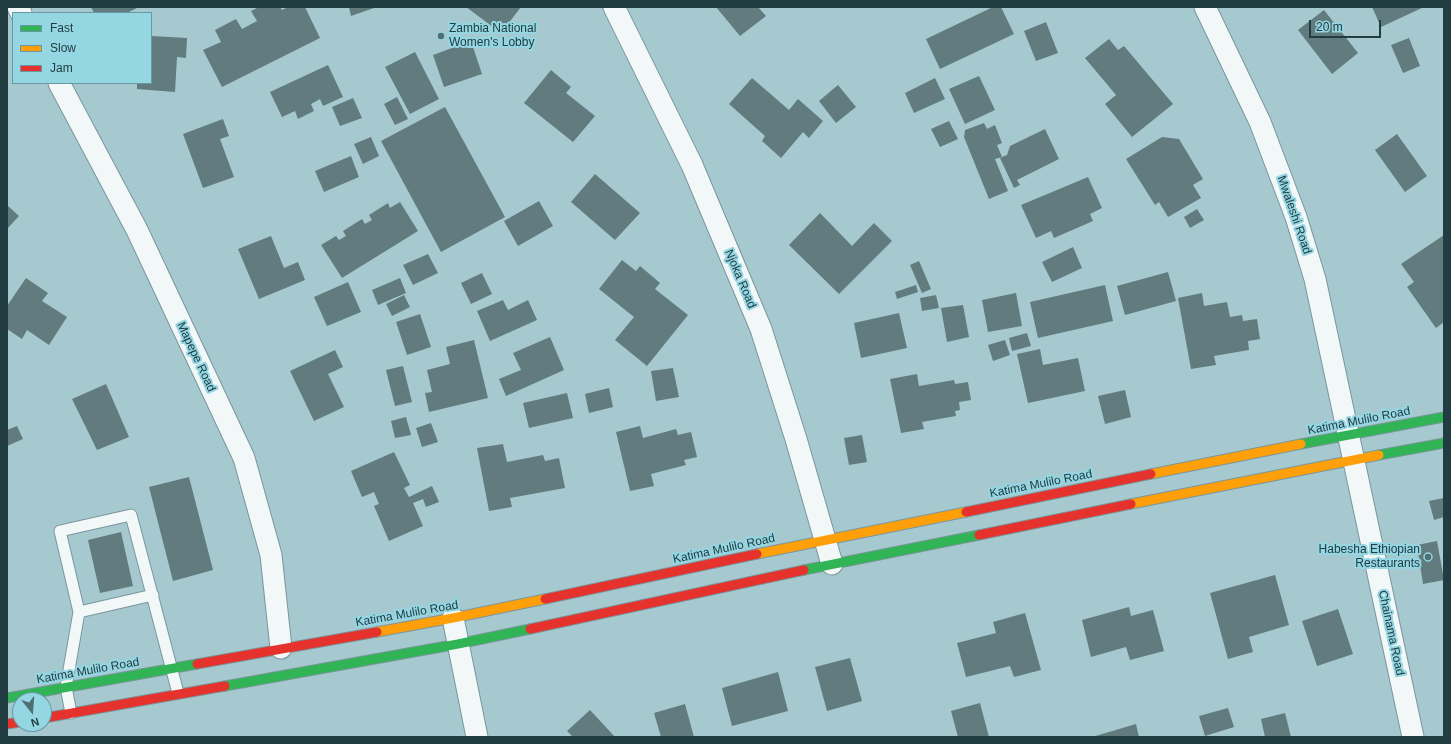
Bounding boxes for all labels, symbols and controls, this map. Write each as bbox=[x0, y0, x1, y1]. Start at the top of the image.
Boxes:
legend bbox=[12, 12, 152, 84]
scale bar bbox=[1311, 12, 1383, 38]
text: 20 m bbox=[1316, 20, 1343, 34]
text: Fast bbox=[50, 21, 73, 35]
place label: Zambia National Women's Lobby bbox=[449, 22, 536, 50]
marker: Zambia National Women's Lobby bbox=[436, 31, 446, 41]
text: Slow bbox=[50, 41, 76, 55]
text: Jam bbox=[50, 61, 73, 75]
street label: Mwaleshi Road bbox=[1274, 174, 1314, 256]
street label: Njoka Road bbox=[721, 247, 759, 311]
street label: Mapepe Road bbox=[174, 320, 218, 394]
street label: Katima Mulilo Road bbox=[1307, 404, 1411, 438]
street label: Katima Mulilo Road bbox=[989, 467, 1093, 501]
street label: Katima Mulilo Road bbox=[672, 531, 776, 567]
place label: Habesha Ethiopian Restaurants bbox=[1319, 543, 1420, 571]
marker: Habesha Ethiopian Restaurants bbox=[1423, 552, 1433, 562]
street label: Chainama Road bbox=[1375, 589, 1407, 677]
street label: Katima Mulilo Road bbox=[355, 598, 459, 630]
street label: Katima Mulilo Road bbox=[36, 655, 140, 687]
north arrow bbox=[12, 692, 52, 732]
text: N bbox=[30, 716, 41, 729]

